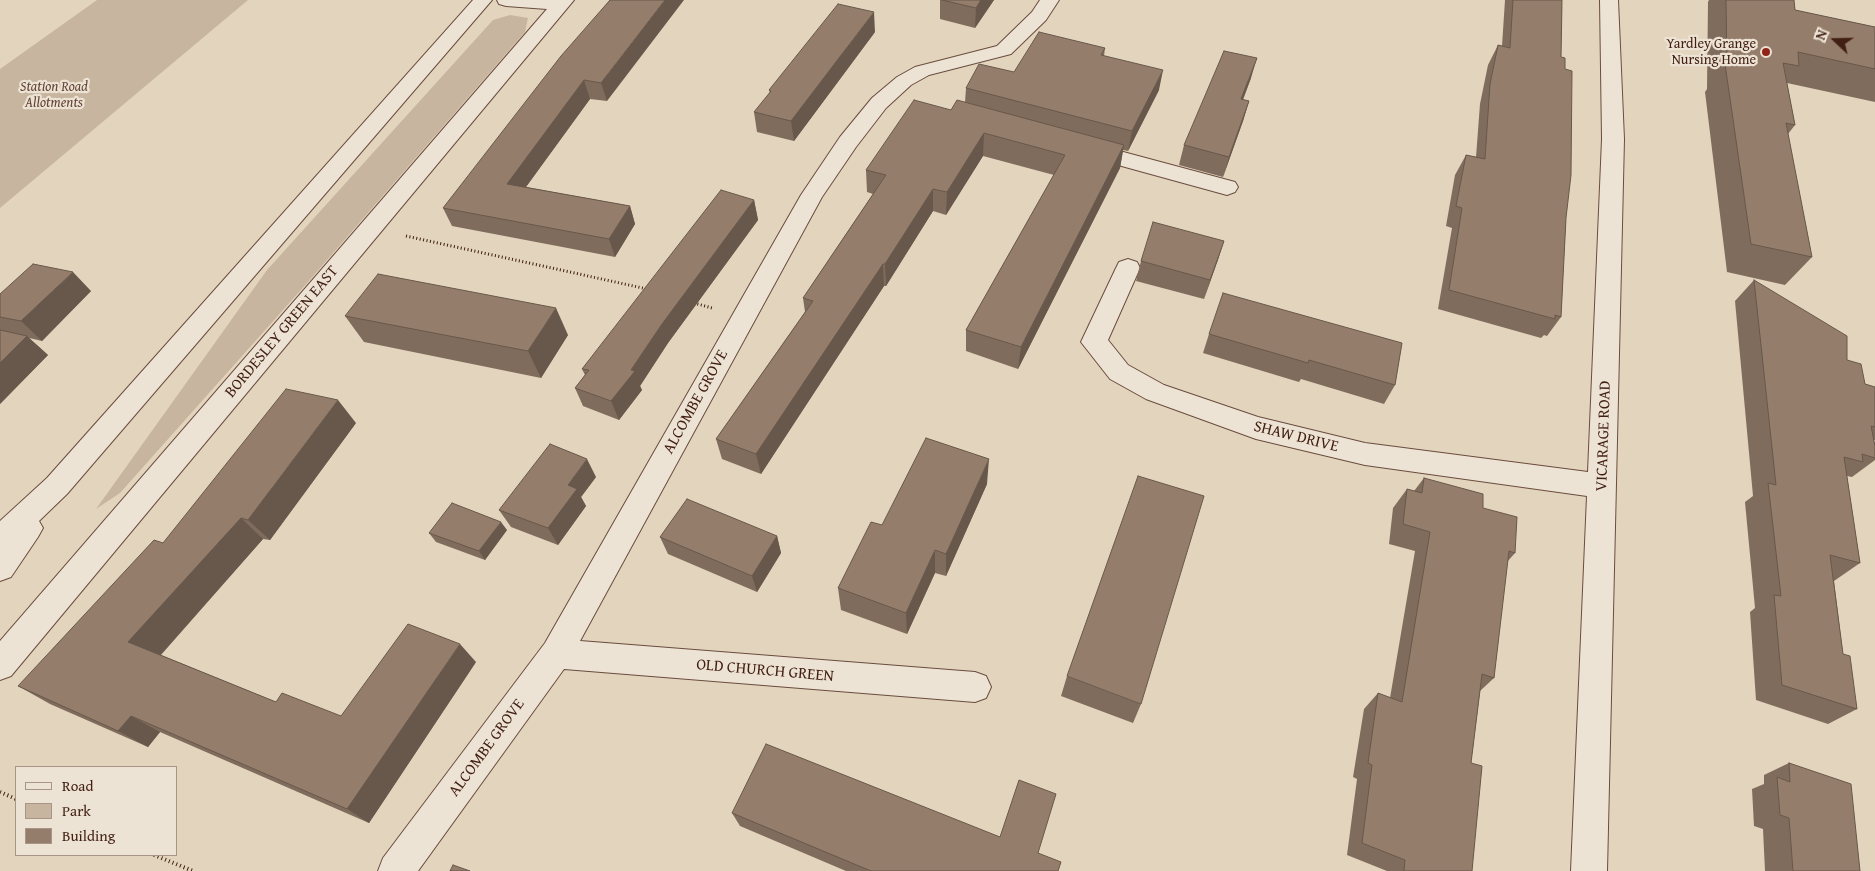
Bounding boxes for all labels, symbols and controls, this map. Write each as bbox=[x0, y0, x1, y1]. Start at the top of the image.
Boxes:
north arrow bbox=[1810, 15, 1860, 65]
text: N bbox=[1810, 27, 1832, 43]
place label: Yardley Grange Nursing Home bbox=[1666, 36, 1756, 68]
marker: Yardley Grange Nursing Home bbox=[1760, 46, 1772, 58]
park label: Station Road Allotments bbox=[20, 79, 88, 111]
street label: BORDESLEY GREEN EAST bbox=[221, 262, 343, 402]
street label: ALCOMBE GROVE bbox=[659, 347, 733, 457]
street label: VICARAGE ROAD bbox=[1592, 380, 1616, 492]
street label: SHAW DRIVE bbox=[1252, 417, 1340, 457]
street label: OLD CHURCH GREEN bbox=[695, 655, 835, 687]
street label: ALCOMBE GROVE bbox=[445, 695, 529, 801]
legend bbox=[15, 766, 178, 856]
text: Road bbox=[62, 775, 93, 796]
text: Park bbox=[62, 800, 91, 821]
text: Building bbox=[62, 825, 115, 846]

